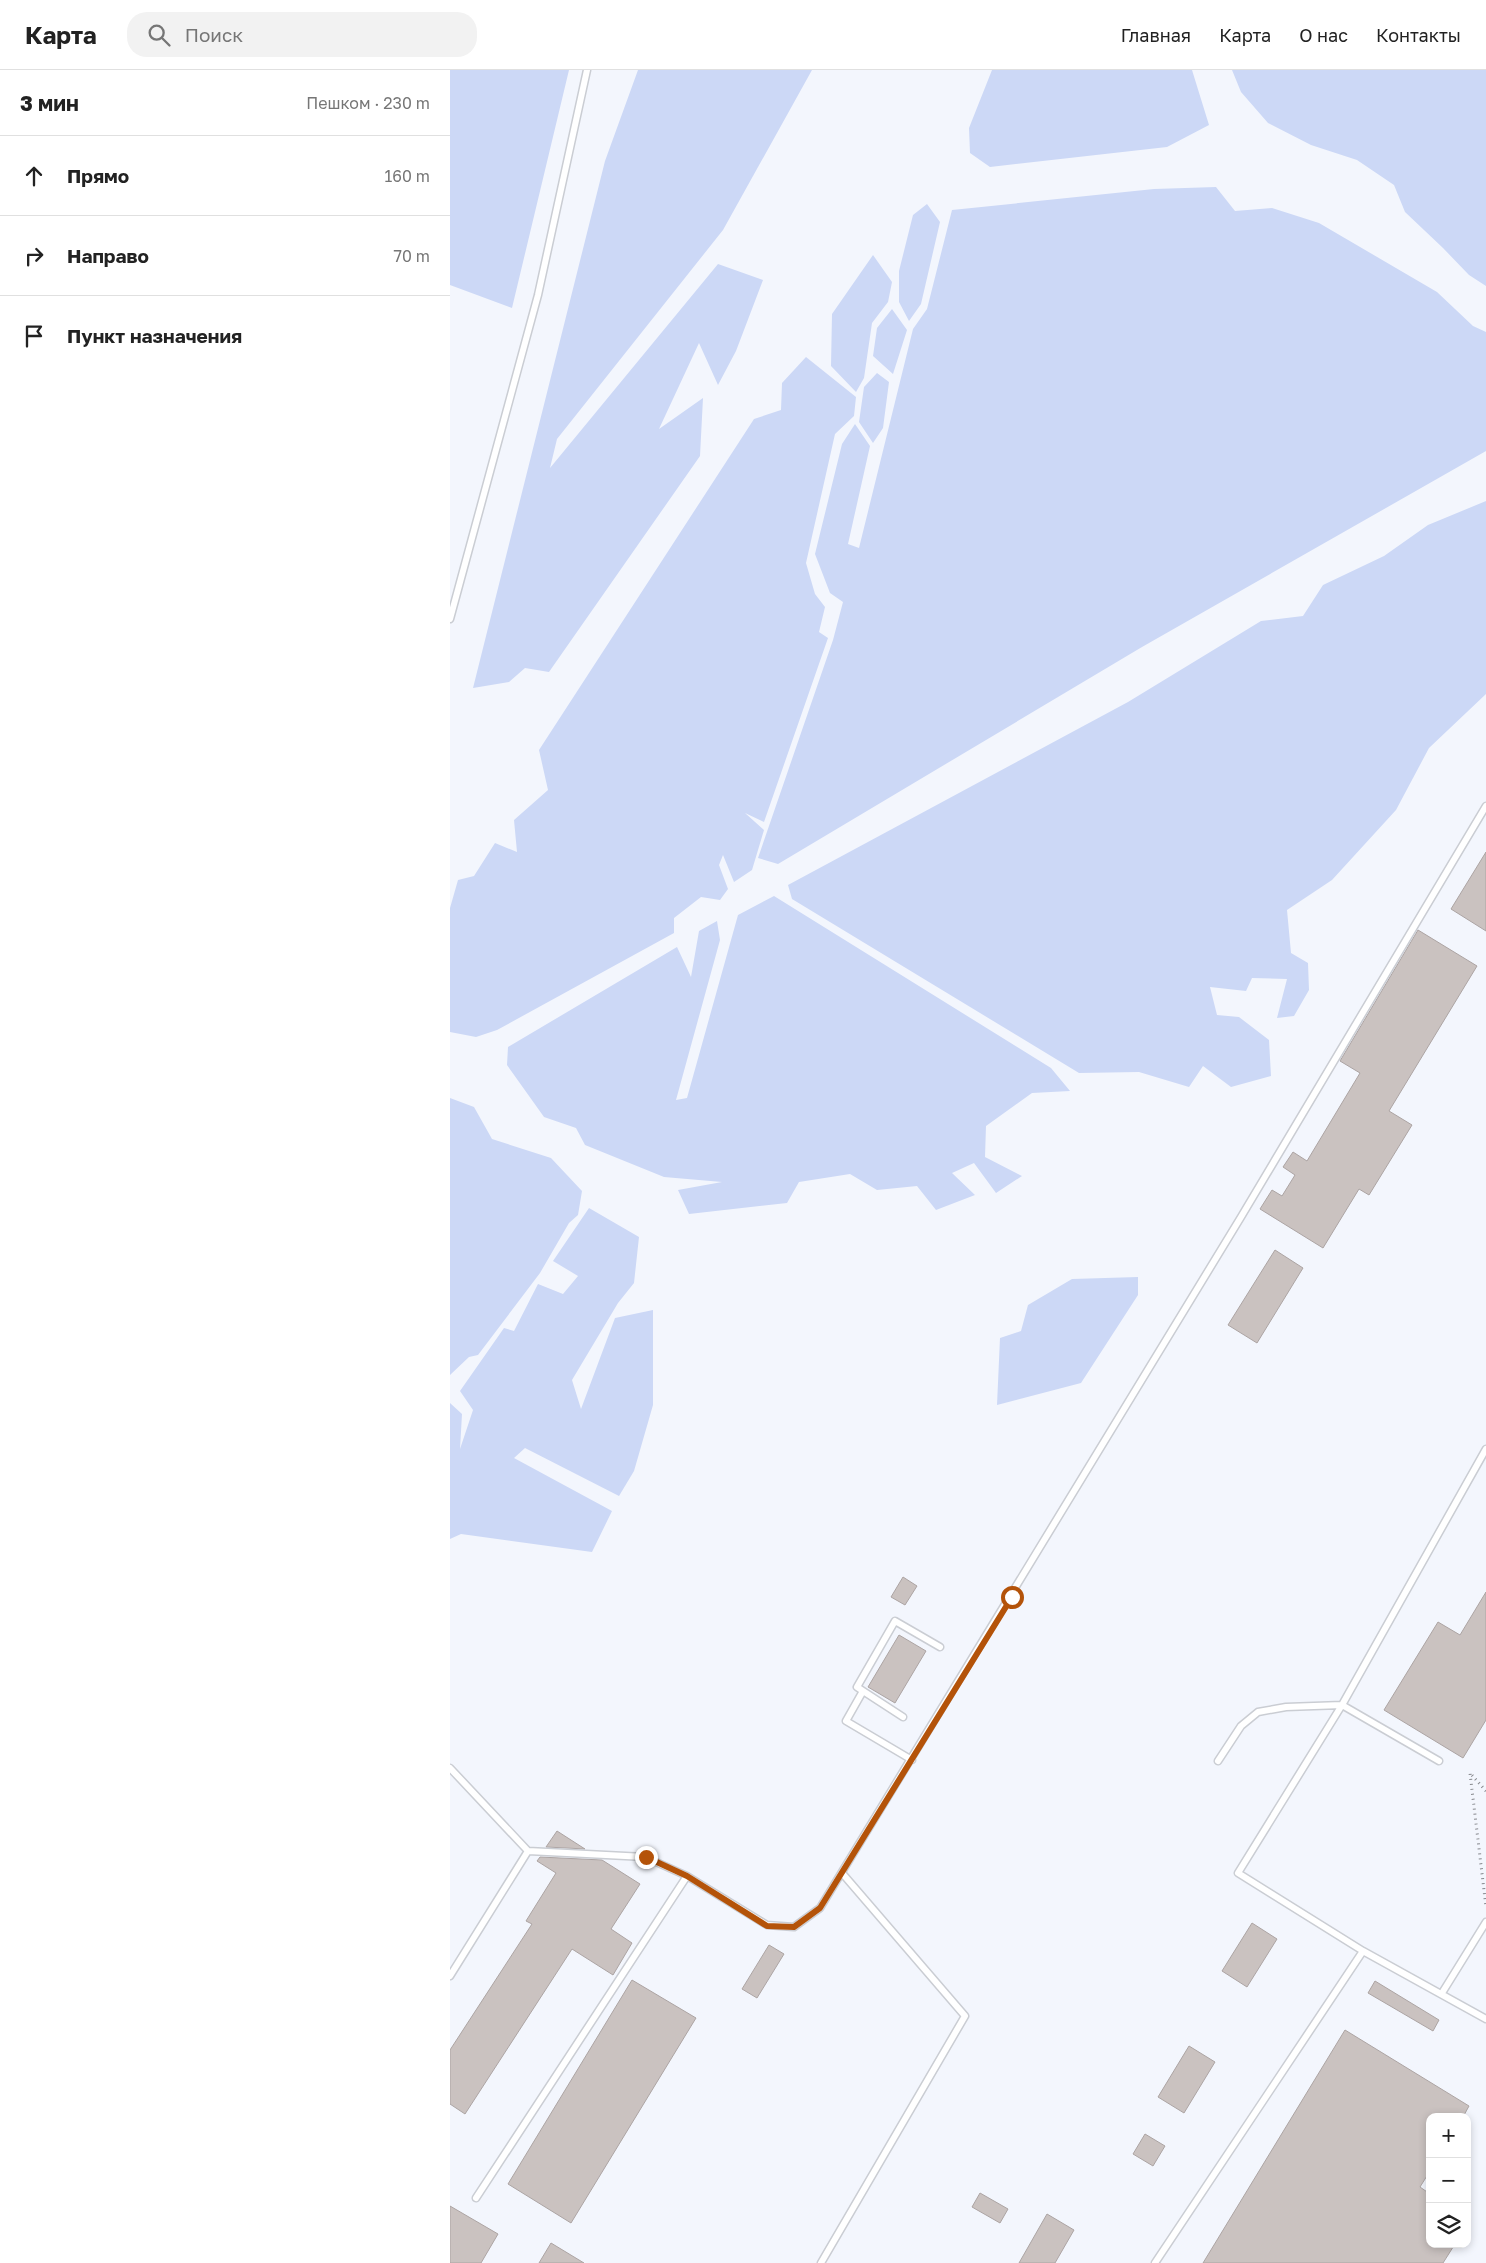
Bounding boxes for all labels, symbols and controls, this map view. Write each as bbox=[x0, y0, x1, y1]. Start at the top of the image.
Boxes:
search box bbox=[127, 12, 477, 57]
text: Карта bbox=[25, 20, 97, 49]
icon: search bbox=[145, 21, 173, 49]
text: Поиск bbox=[185, 23, 243, 46]
text: Главная bbox=[1121, 24, 1191, 46]
text: Карта bbox=[1219, 24, 1271, 46]
text: О нас bbox=[1299, 24, 1348, 46]
text: Контакты bbox=[1376, 24, 1461, 46]
text: 3 мин bbox=[20, 90, 79, 116]
text: Пешком · 230 m bbox=[306, 93, 430, 113]
icon: ahead bbox=[20, 162, 48, 190]
text: Прямо bbox=[67, 164, 129, 187]
text: 160 m bbox=[384, 166, 430, 186]
icon: right bbox=[20, 242, 48, 270]
text: Направо bbox=[67, 244, 149, 267]
text: 70 m bbox=[393, 246, 430, 266]
icon: arrive bbox=[20, 322, 48, 350]
text: Пункт назначения bbox=[67, 324, 242, 347]
route start bbox=[1001, 1586, 1024, 1609]
route end bbox=[635, 1846, 658, 1869]
map controls bbox=[1426, 2113, 1471, 2248]
button: + bbox=[1426, 2113, 1471, 2158]
button: − bbox=[1426, 2158, 1471, 2203]
button: layers bbox=[1426, 2203, 1471, 2248]

